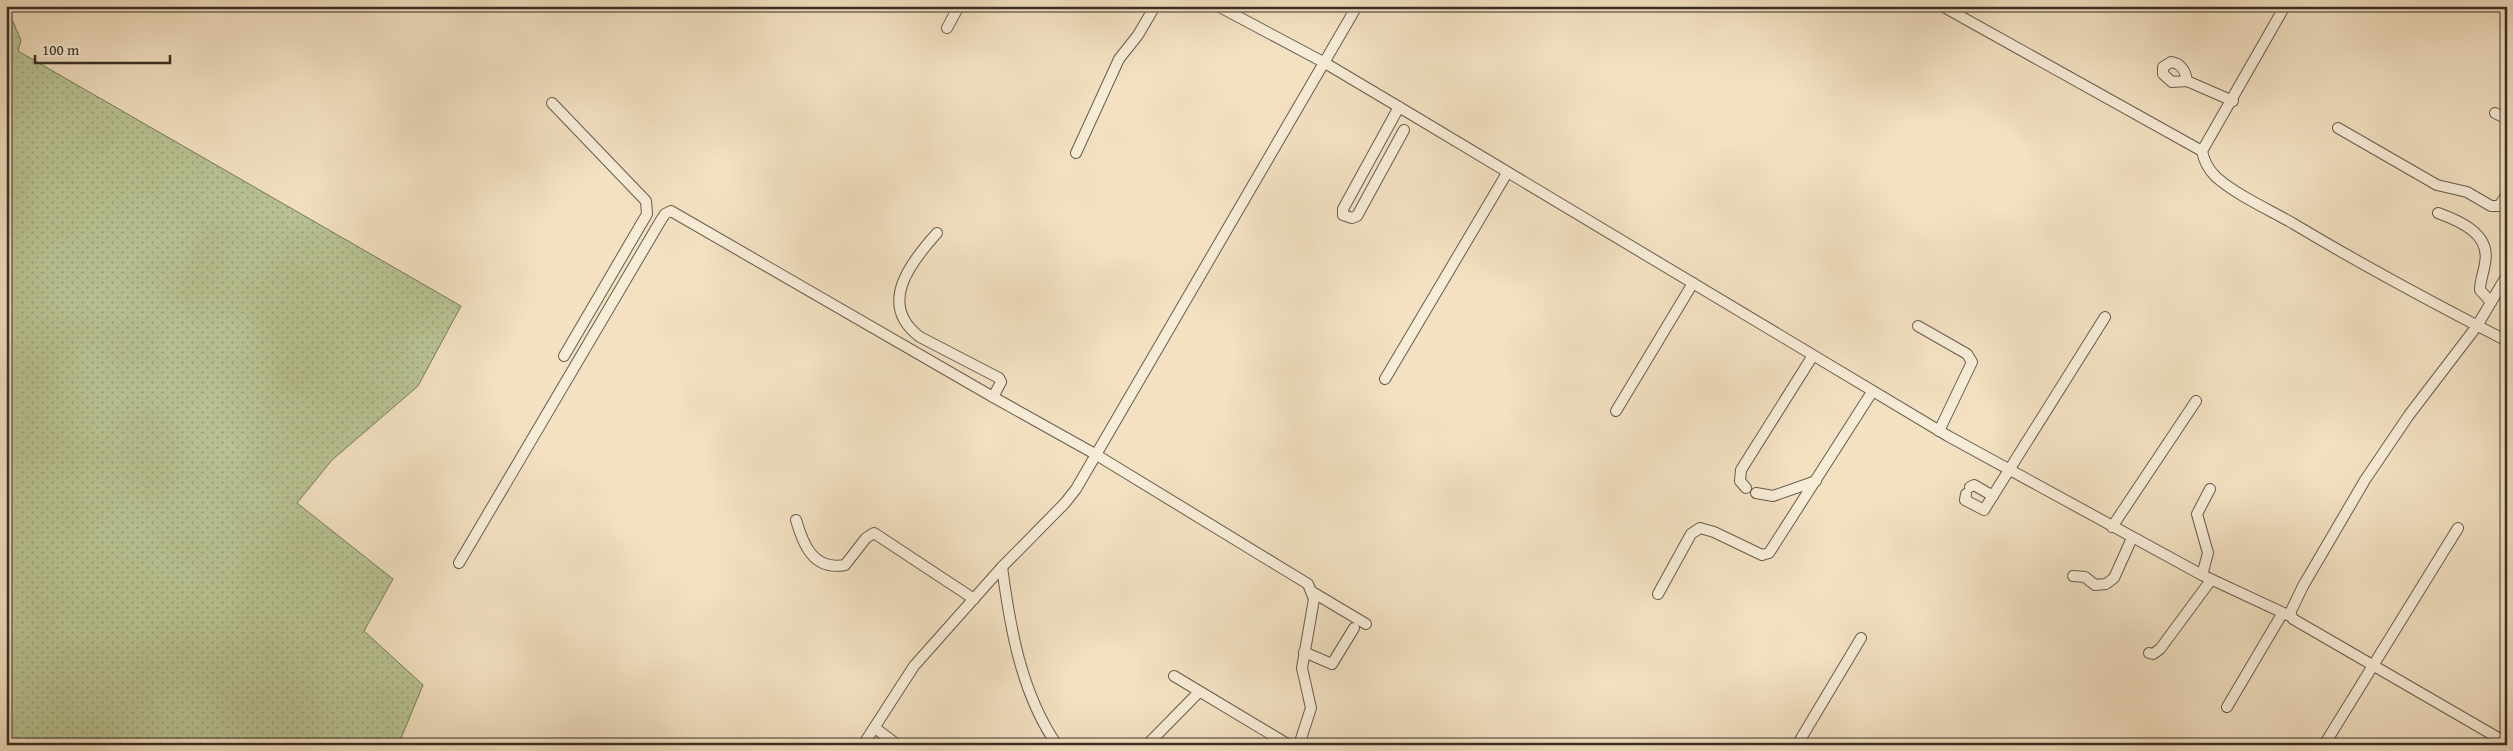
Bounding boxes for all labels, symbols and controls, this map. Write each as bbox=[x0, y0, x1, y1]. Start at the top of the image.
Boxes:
scale bar bbox=[35, 32, 170, 64]
text: 100 m bbox=[42, 39, 80, 60]

